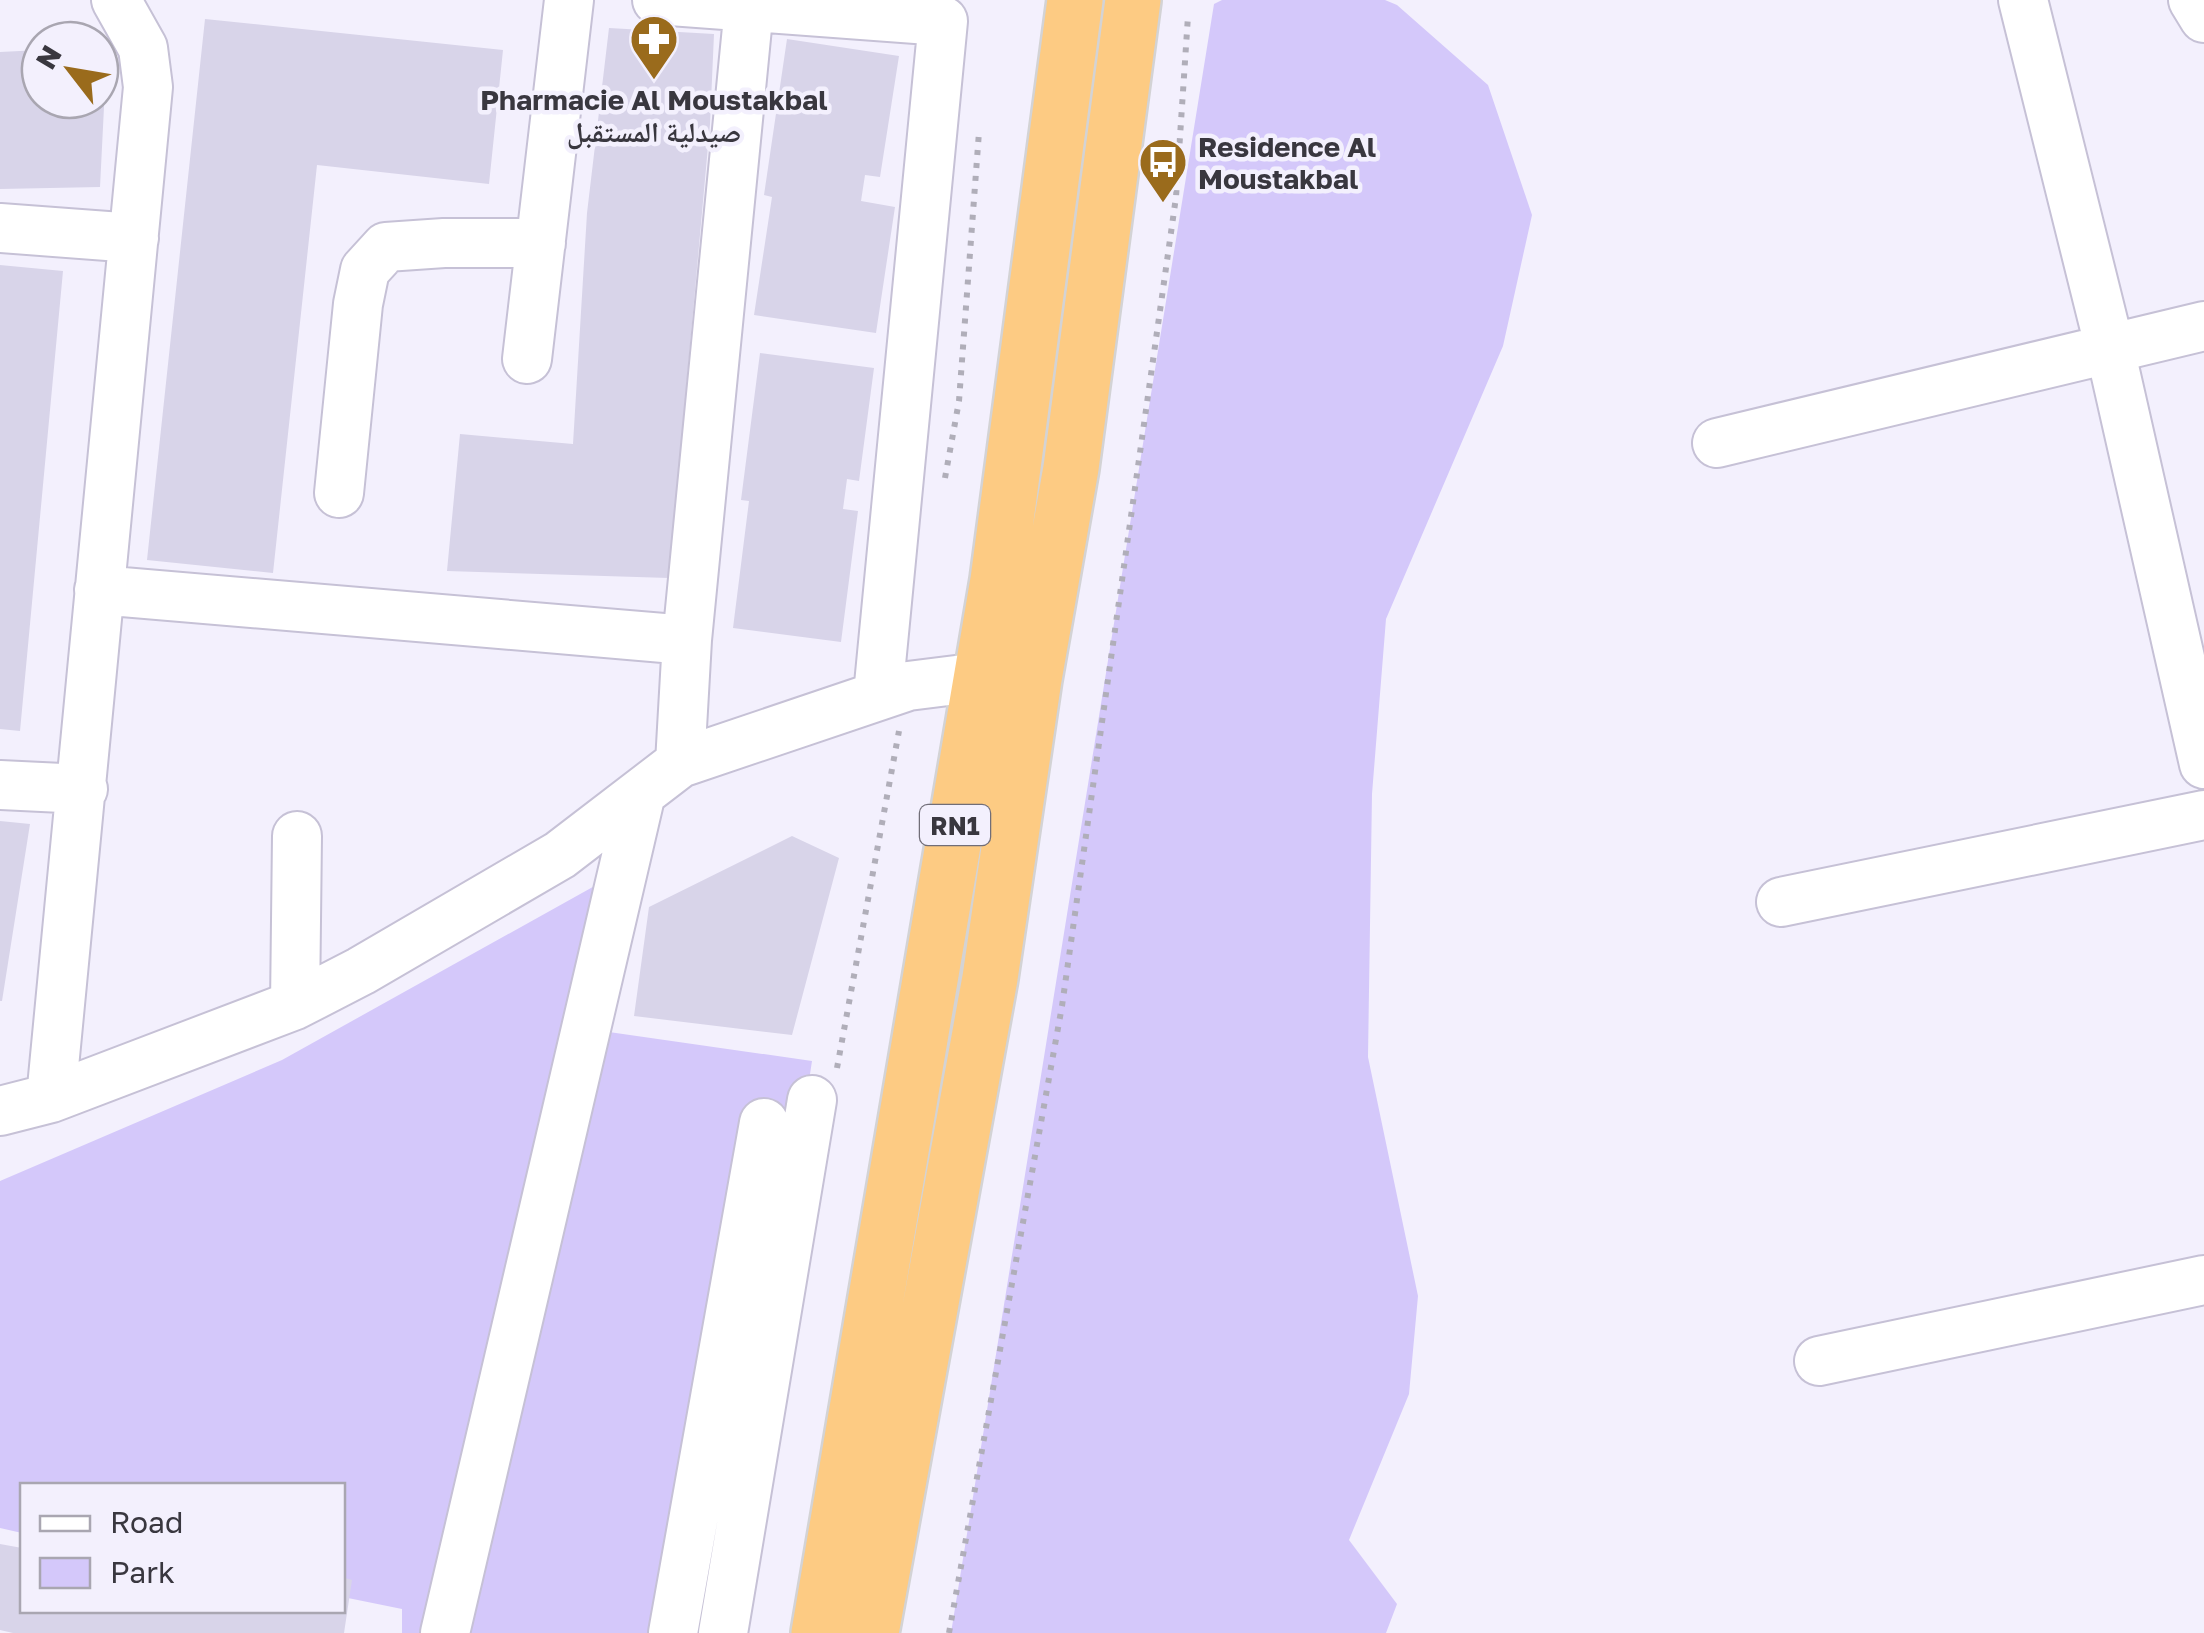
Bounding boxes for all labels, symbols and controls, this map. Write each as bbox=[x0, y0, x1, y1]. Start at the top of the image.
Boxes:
pharmacy icon: Pharmacie Al Moustakbal صيدلية المستقبل bbox=[628, 13, 680, 81]
north arrow bbox=[20, 20, 120, 120]
text: N bbox=[29, 39, 68, 74]
place label: Pharmacie Al Moustakbal صيدلية المستقبل bbox=[480, 83, 828, 150]
place label: Residence Al Moustakbal bbox=[1198, 130, 1376, 195]
bus stop icon: Residence Al Moustakbal bbox=[1137, 136, 1189, 204]
road number: RN1 bbox=[920, 805, 990, 845]
legend bbox=[20, 1483, 345, 1613]
text: Road bbox=[110, 1504, 184, 1540]
text: Park bbox=[110, 1554, 175, 1590]

